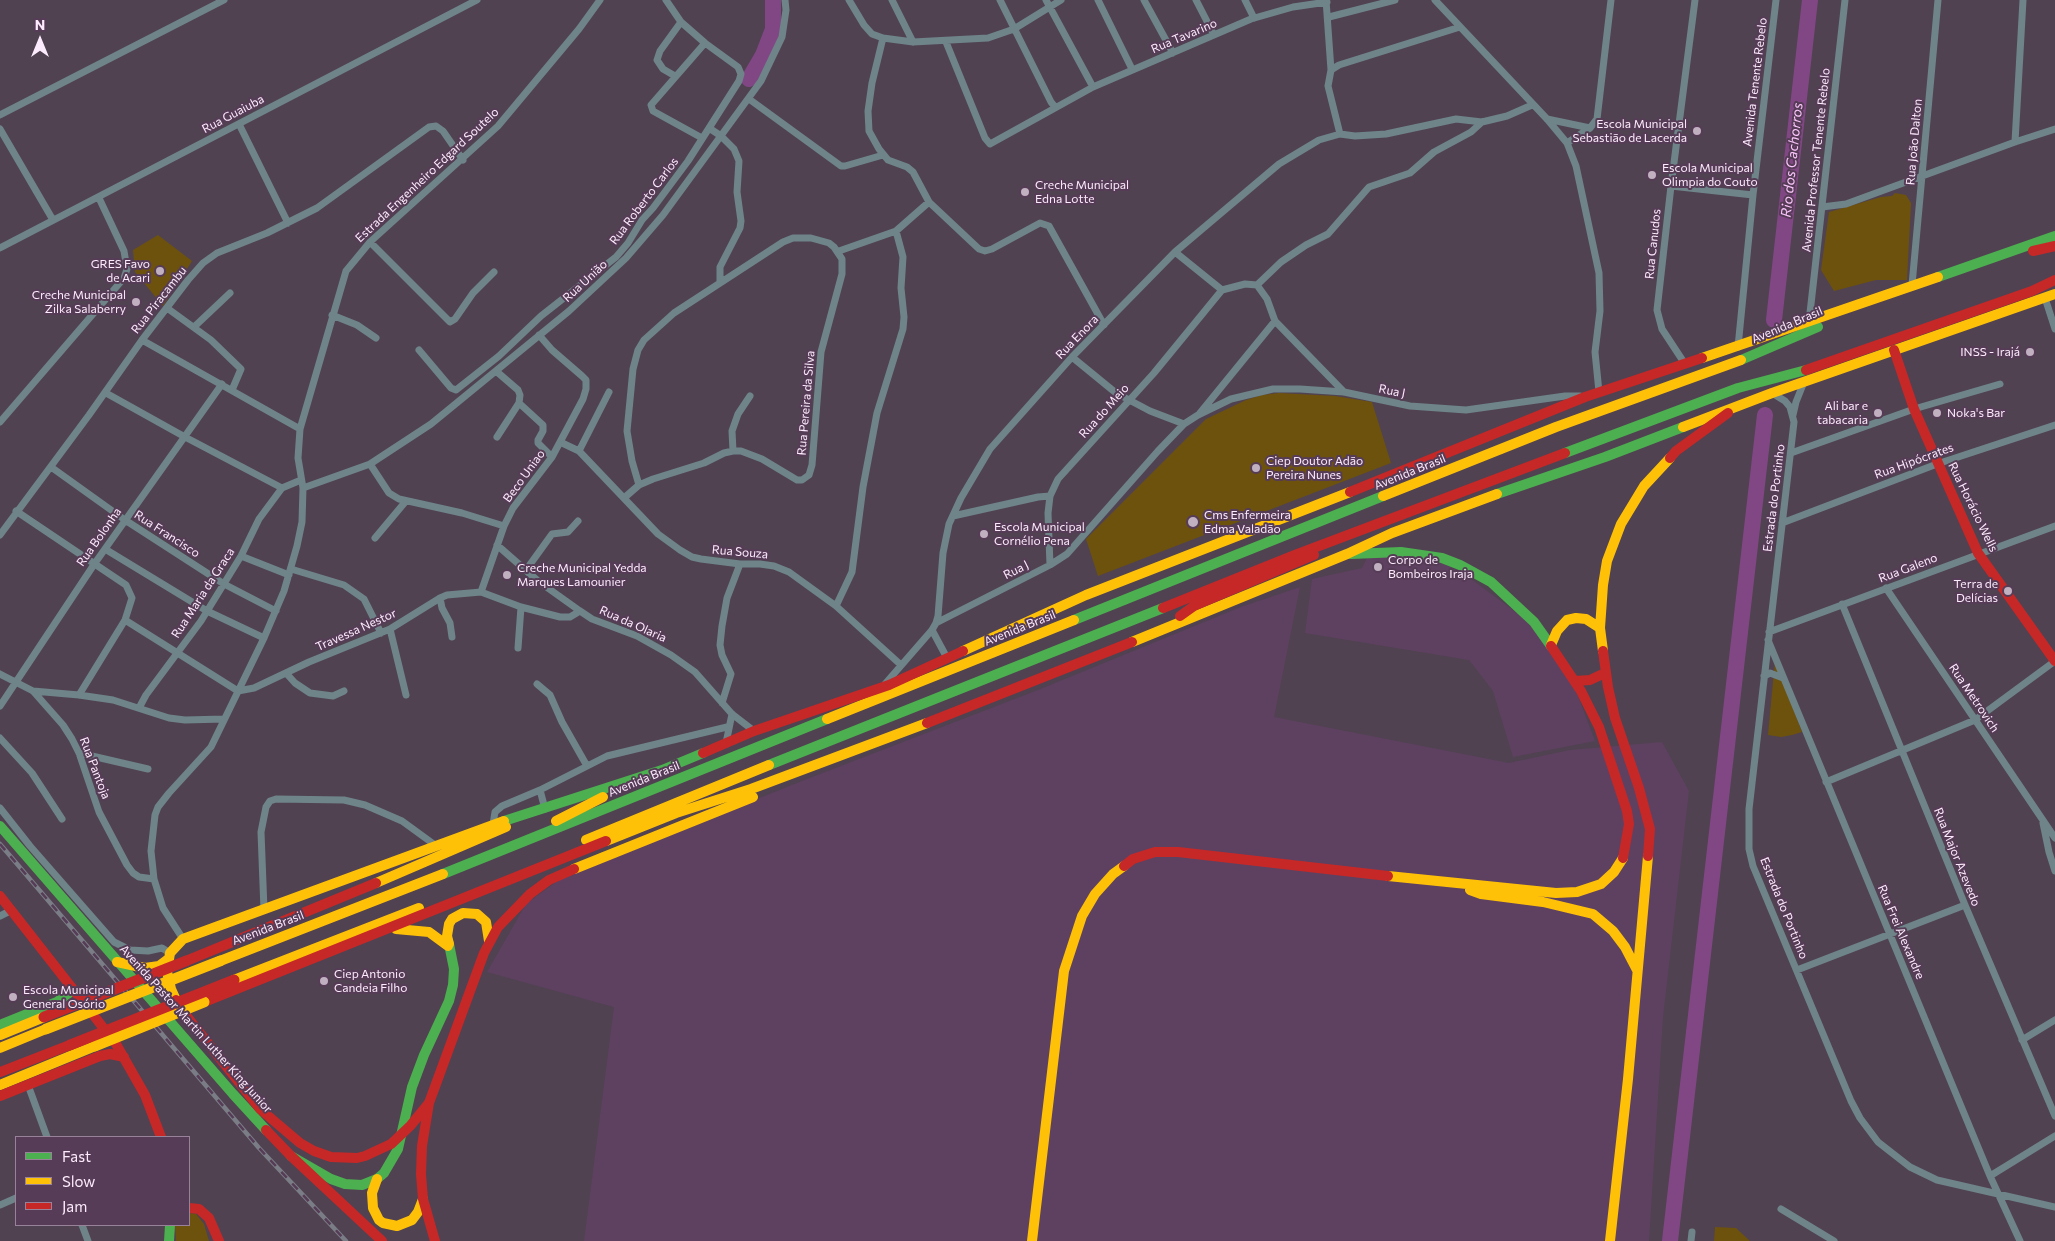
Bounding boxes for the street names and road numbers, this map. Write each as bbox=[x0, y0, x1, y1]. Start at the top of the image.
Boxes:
street label: Rua Tavarino bbox=[1149, 16, 1219, 56]
street label: Avenida Tenente Rebelo bbox=[1740, 17, 1770, 147]
street label: Avenida Professor Tenente Rebelo bbox=[1799, 67, 1833, 253]
street label: Rua Guaiuba bbox=[200, 92, 266, 136]
street label: Rua João Dalton bbox=[1903, 98, 1925, 186]
street label: Estrada Engenheiro Edgard Soutelo bbox=[352, 105, 502, 245]
street label: Rua Roberto Carlos bbox=[607, 155, 681, 247]
street label: Rua Canudos bbox=[1642, 208, 1664, 280]
street label: Rua União bbox=[560, 257, 610, 305]
street label: Rua Piracambu bbox=[128, 264, 190, 336]
street label: Avenida Brasil bbox=[1749, 304, 1825, 346]
street label: Rua Enora bbox=[1053, 312, 1101, 362]
street label: Rua Pereira da Silva bbox=[794, 350, 818, 456]
street label: Rua do Meio bbox=[1076, 381, 1132, 441]
street label: Rua J bbox=[1378, 381, 1406, 401]
street label: Rua Hipócrates bbox=[1872, 440, 1956, 482]
street label: Estrada do Portinho bbox=[1760, 443, 1788, 553]
street label: Beco Uniao bbox=[500, 447, 548, 505]
street label: Avenida Brasil bbox=[1372, 451, 1448, 493]
street label: Rua Horácio Wells bbox=[1945, 460, 2001, 554]
street label: Rua Bolonha bbox=[73, 505, 125, 569]
street label: Rua Francisco bbox=[131, 507, 203, 561]
street label: Rua Souza bbox=[711, 542, 769, 562]
street label: Rua Maria da Graca bbox=[168, 545, 238, 641]
street label: Rua Galeno bbox=[1877, 550, 1939, 586]
street label: Rua J bbox=[1001, 558, 1031, 582]
street label: Rua da Olaria bbox=[597, 603, 669, 645]
street label: Travessa Nestor bbox=[313, 606, 399, 654]
street label: Avenida Brasil bbox=[982, 607, 1058, 649]
street label: Rua Metrovich bbox=[1946, 661, 2002, 735]
street label: Rua Pantoja bbox=[77, 735, 113, 801]
street label: Avenida Brasil bbox=[606, 758, 682, 800]
street label: Rua Major Azevedo bbox=[1931, 806, 1983, 908]
street label: Estrada do Portinho bbox=[1757, 855, 1811, 961]
street label: Rua Frei Alexandre bbox=[1875, 883, 1927, 981]
street label: Avenida Brasil bbox=[230, 908, 306, 948]
street label: Avenida Pastor Martin Luther King Junior bbox=[117, 942, 275, 1116]

